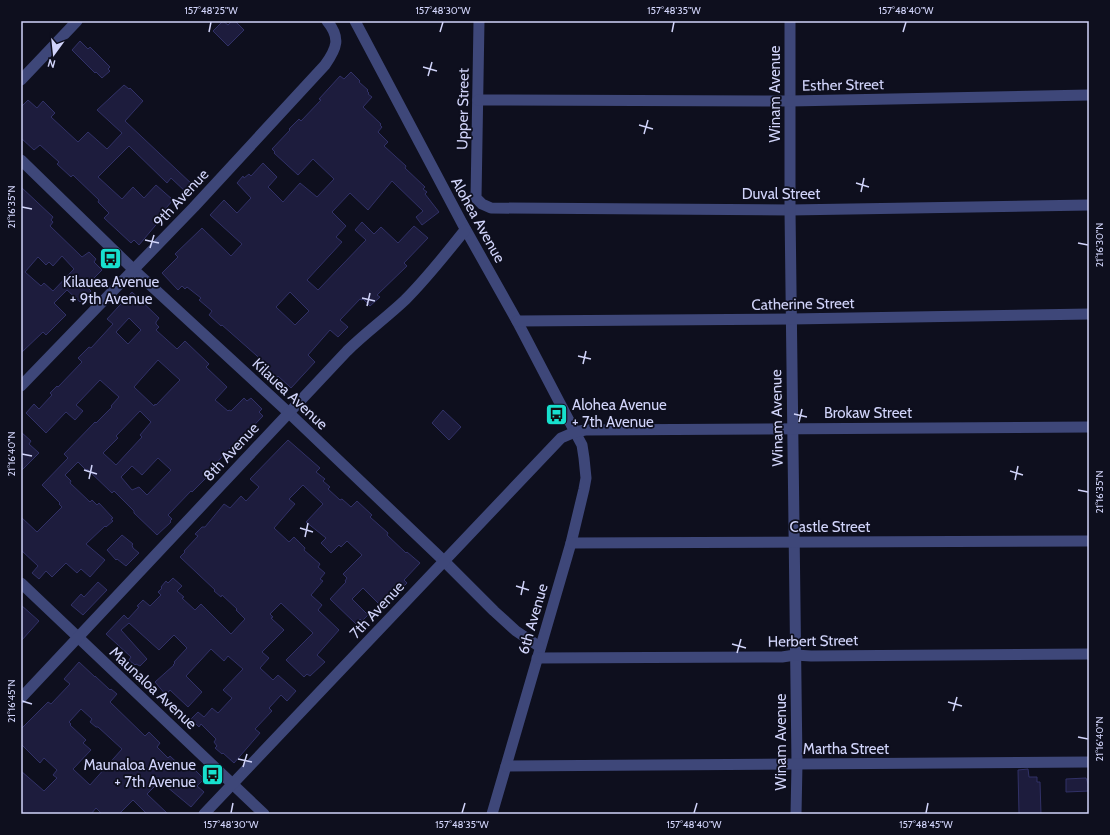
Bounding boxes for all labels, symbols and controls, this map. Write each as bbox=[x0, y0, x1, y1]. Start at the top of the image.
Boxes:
text: 157°48'25"W bbox=[184, 4, 238, 17]
text: 157°48'30"W bbox=[416, 4, 471, 17]
text: 157°48'35"W bbox=[647, 4, 701, 17]
text: 157°48'40"W bbox=[878, 4, 934, 17]
north arrow bbox=[34, 34, 74, 74]
street label: Winam Avenue bbox=[766, 45, 784, 142]
text: N bbox=[46, 56, 57, 71]
street label: Upper Street bbox=[453, 68, 473, 150]
street label: Esther Street bbox=[802, 75, 884, 95]
street label: 9th Avenue bbox=[150, 165, 213, 231]
street label: Alohea Avenue bbox=[447, 174, 509, 266]
text: 21°16'35"N bbox=[5, 185, 18, 229]
street label: Duval Street bbox=[742, 185, 820, 203]
text: 21°16'30"N bbox=[1093, 223, 1106, 267]
bus stop icon: Kilauea Avenue + 9th Avenue bbox=[98, 246, 124, 272]
place label: Kilauea Avenue + 9th Avenue bbox=[63, 273, 160, 308]
street label: Catherine Street bbox=[751, 294, 855, 314]
street label: Kilauea Avenue bbox=[249, 355, 332, 434]
street label: Winam Avenue bbox=[767, 369, 787, 467]
place label: Alohea Avenue + 7th Avenue bbox=[572, 396, 667, 431]
bus stop icon: Alohea Avenue + 7th Avenue bbox=[543, 401, 569, 427]
street label: Brokaw Street bbox=[824, 404, 912, 422]
street label: 8th Avenue bbox=[199, 419, 263, 485]
text: 21°16'40"N bbox=[5, 432, 18, 476]
text: 21°16'35"N bbox=[1093, 470, 1106, 514]
street label: Castle Street bbox=[790, 518, 870, 536]
street label: 7th Avenue bbox=[346, 577, 408, 642]
street label: 6th Avenue bbox=[514, 581, 552, 656]
street label: Herbert Street bbox=[768, 631, 858, 651]
street label: Maunaloa Avenue bbox=[106, 643, 201, 733]
text: 21°16'45"N bbox=[5, 679, 18, 723]
street label: Winam Avenue bbox=[772, 693, 790, 790]
text: 21°16'40"N bbox=[1093, 717, 1106, 761]
street label: Martha Street bbox=[803, 740, 889, 758]
place label: Maunaloa Avenue + 7th Avenue bbox=[83, 756, 196, 791]
bus stop icon: Maunaloa Avenue + 7th Avenue bbox=[199, 761, 225, 787]
text: 157°48'30"W bbox=[204, 818, 259, 831]
text: 157°48'35"W bbox=[435, 818, 489, 831]
text: 157°48'40"W bbox=[666, 818, 722, 831]
text: 157°48'45"W bbox=[899, 818, 953, 831]

